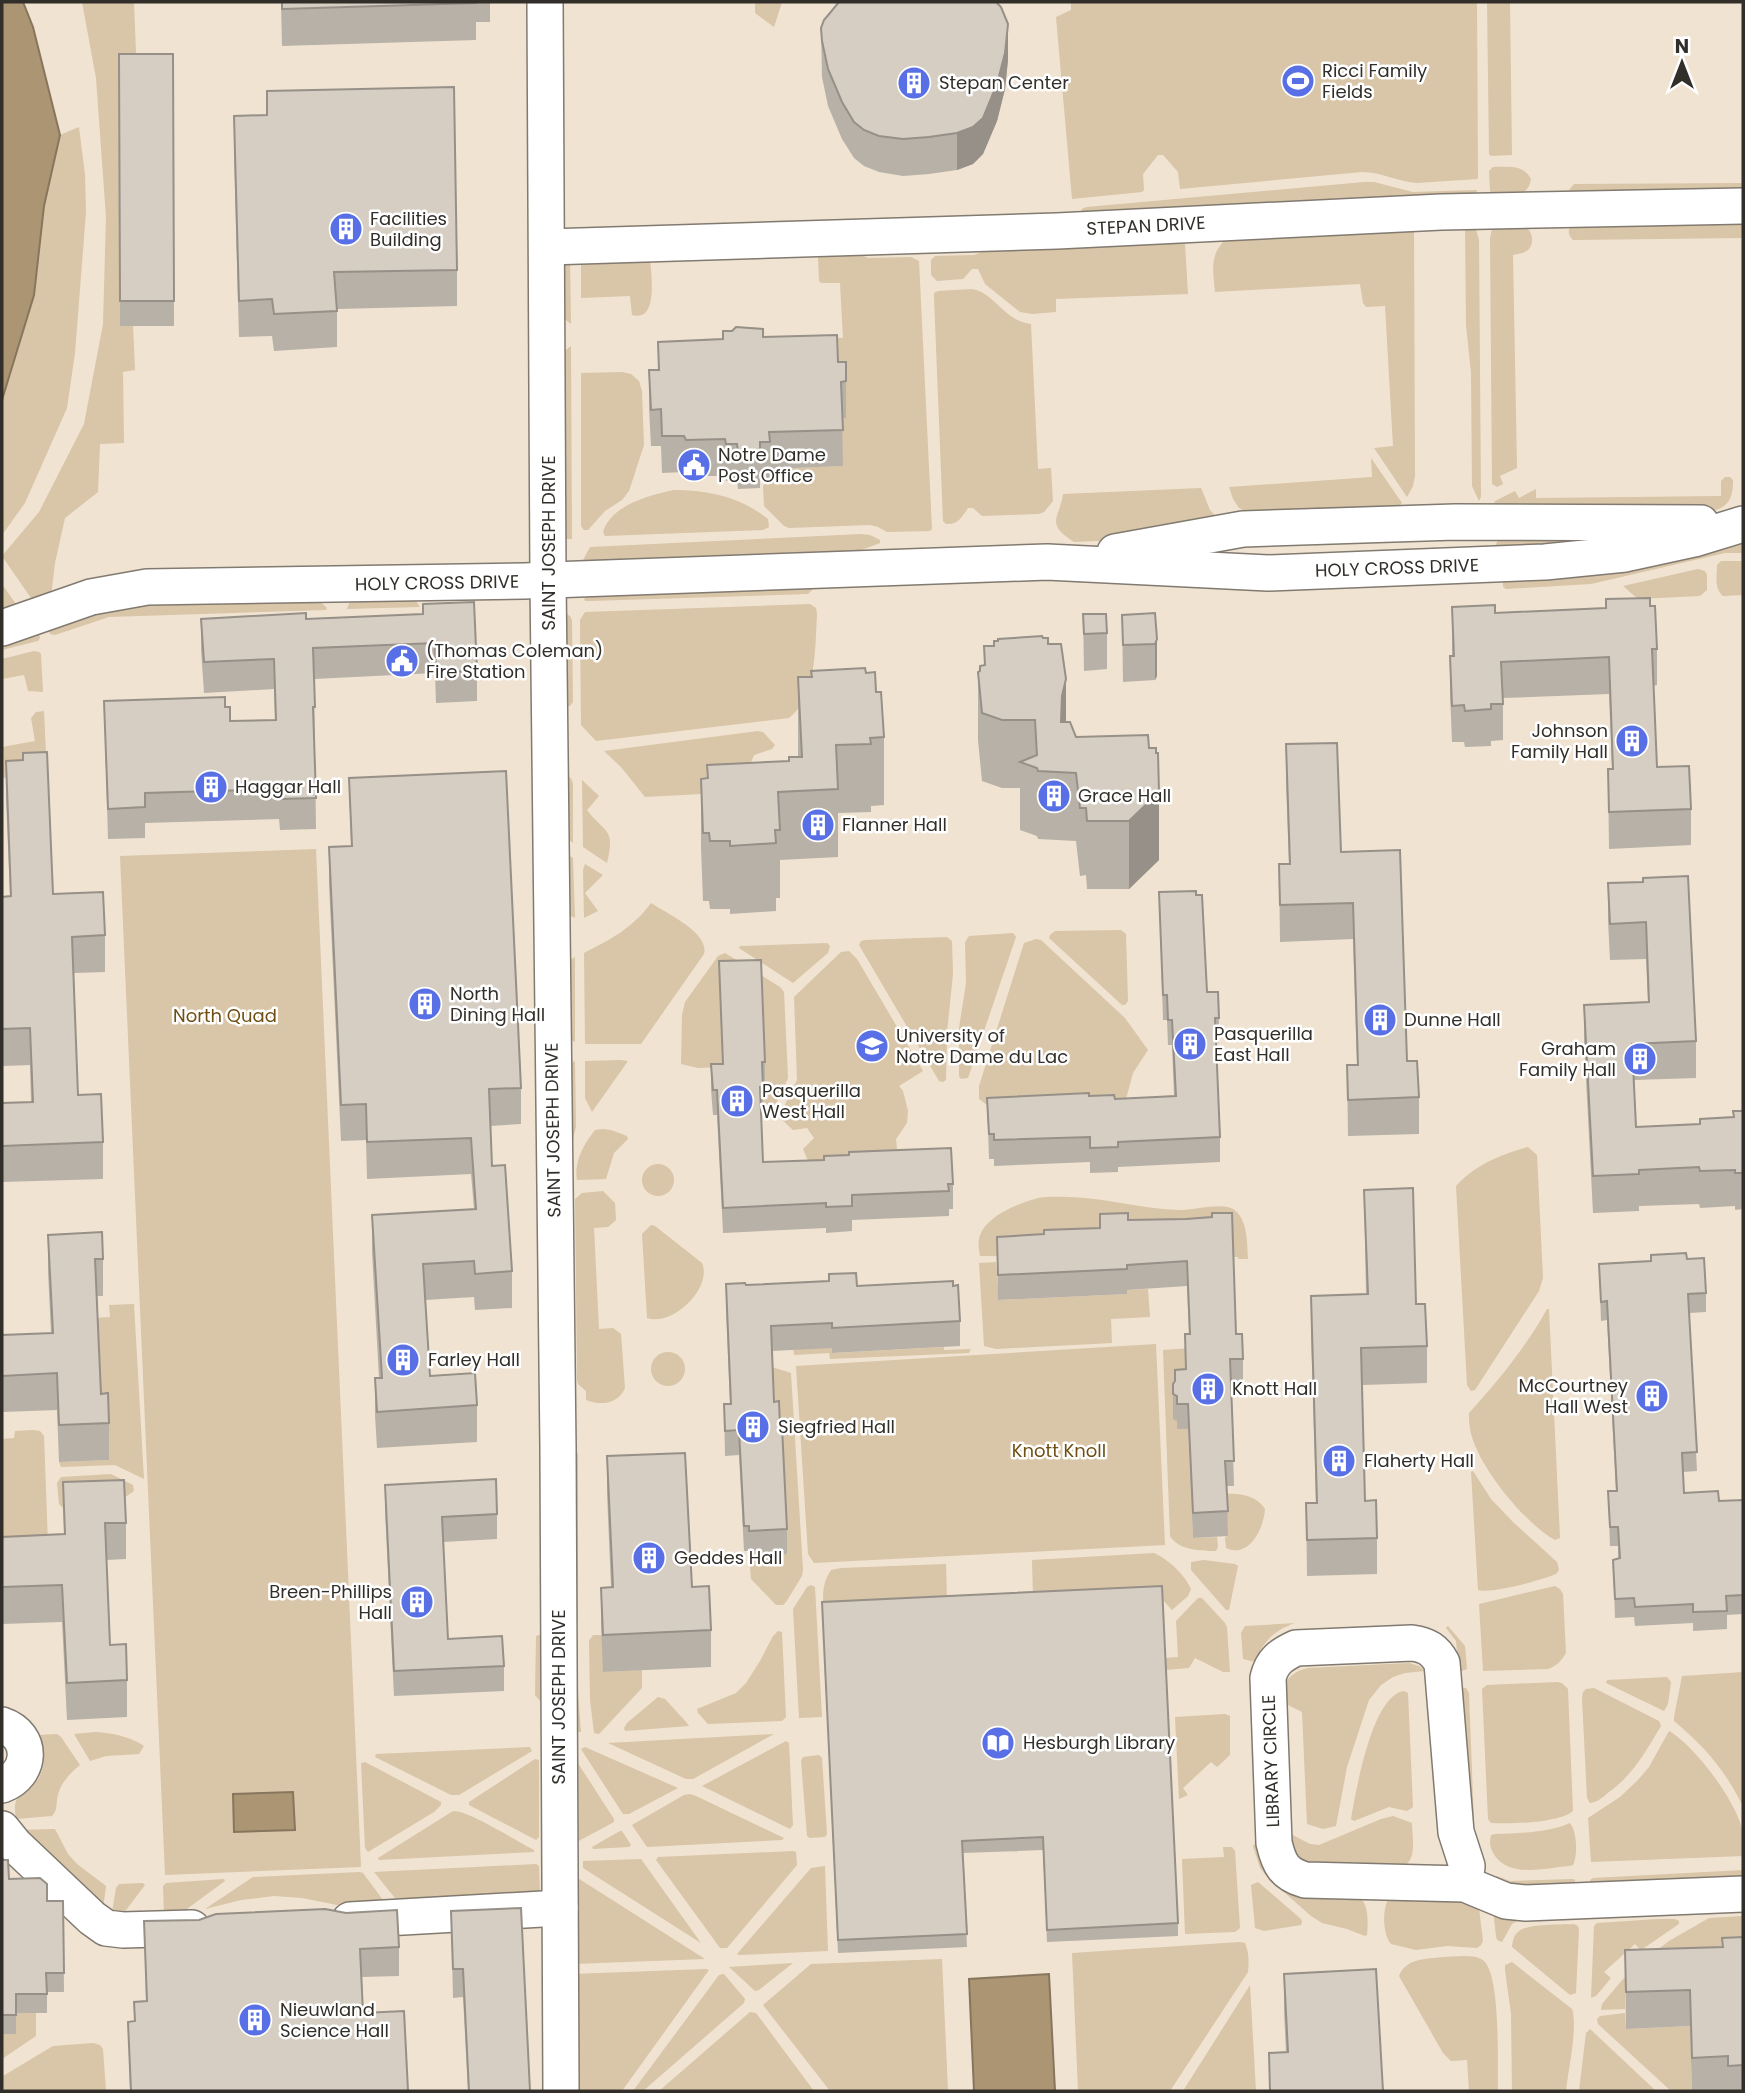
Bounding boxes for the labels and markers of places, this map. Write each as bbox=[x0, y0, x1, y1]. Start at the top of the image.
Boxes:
place label: Ricci Family Fields bbox=[1322, 58, 1427, 104]
sports icon: Ricci Family Fields bbox=[1279, 62, 1317, 100]
building icon: Stepan Center bbox=[895, 64, 933, 102]
place label: Stepan Center bbox=[939, 70, 1069, 95]
place label: Facilities Building bbox=[370, 206, 447, 252]
building icon: Facilities Building bbox=[327, 210, 365, 248]
place label: Notre Dame Post Office bbox=[718, 442, 826, 488]
public building icon: Notre Dame Post Office bbox=[675, 446, 713, 484]
place label: (Thomas Coleman) Fire Station bbox=[426, 638, 603, 684]
public building icon: (Thomas Coleman) Fire Station bbox=[383, 642, 421, 680]
place label: Johnson Family Hall bbox=[1511, 718, 1608, 764]
building icon: Johnson Family Hall bbox=[1613, 722, 1651, 760]
building icon: Haggar Hall bbox=[192, 768, 230, 806]
place label: Haggar Hall bbox=[235, 774, 341, 799]
building icon: Grace Hall bbox=[1035, 777, 1073, 815]
place label: Grace Hall bbox=[1078, 783, 1171, 808]
building icon: Flanner Hall bbox=[799, 806, 837, 844]
place label: Flanner Hall bbox=[842, 812, 947, 837]
place label: North Dining Hall bbox=[450, 981, 545, 1027]
building icon: North Dining Hall bbox=[406, 985, 444, 1023]
building icon: Dunne Hall bbox=[1361, 1001, 1399, 1039]
place label: Dunne Hall bbox=[1404, 1007, 1501, 1032]
place label: Pasquerilla East Hall bbox=[1214, 1021, 1313, 1067]
place label: University of Notre Dame du Lac bbox=[896, 1023, 1068, 1069]
building icon: Pasquerilla East Hall bbox=[1171, 1025, 1209, 1063]
school or university icon: University of Notre Dame du Lac bbox=[853, 1027, 891, 1065]
place label: Graham Family Hall bbox=[1519, 1036, 1616, 1082]
building icon: Graham Family Hall bbox=[1621, 1040, 1659, 1078]
place label: Pasquerilla West Hall bbox=[762, 1078, 861, 1124]
building icon: Pasquerilla West Hall bbox=[718, 1082, 756, 1120]
building icon: Farley Hall bbox=[384, 1341, 422, 1379]
place label: Farley Hall bbox=[428, 1347, 520, 1372]
building icon: Knott Hall bbox=[1189, 1370, 1227, 1408]
place label: McCourtney Hall West bbox=[1519, 1373, 1628, 1419]
place label: Knott Hall bbox=[1232, 1376, 1317, 1401]
building icon: McCourtney Hall West bbox=[1633, 1377, 1671, 1415]
building icon: Siegfried Hall bbox=[734, 1408, 772, 1446]
place label: Siegfried Hall bbox=[778, 1414, 895, 1439]
building icon: Flaherty Hall bbox=[1320, 1442, 1358, 1480]
place label: Flaherty Hall bbox=[1364, 1448, 1474, 1473]
building icon: Geddes Hall bbox=[630, 1539, 668, 1577]
place label: Geddes Hall bbox=[674, 1545, 782, 1570]
place label: Breen-Phillips Hall bbox=[269, 1579, 392, 1625]
building icon: Breen-Phillips Hall bbox=[398, 1583, 436, 1621]
library icon: Hesburgh Library bbox=[979, 1724, 1017, 1762]
place label: Hesburgh Library bbox=[1023, 1730, 1175, 1755]
place label: Nieuwland Science Hall bbox=[280, 1997, 389, 2043]
building icon: Nieuwland Science Hall bbox=[236, 2001, 274, 2039]

